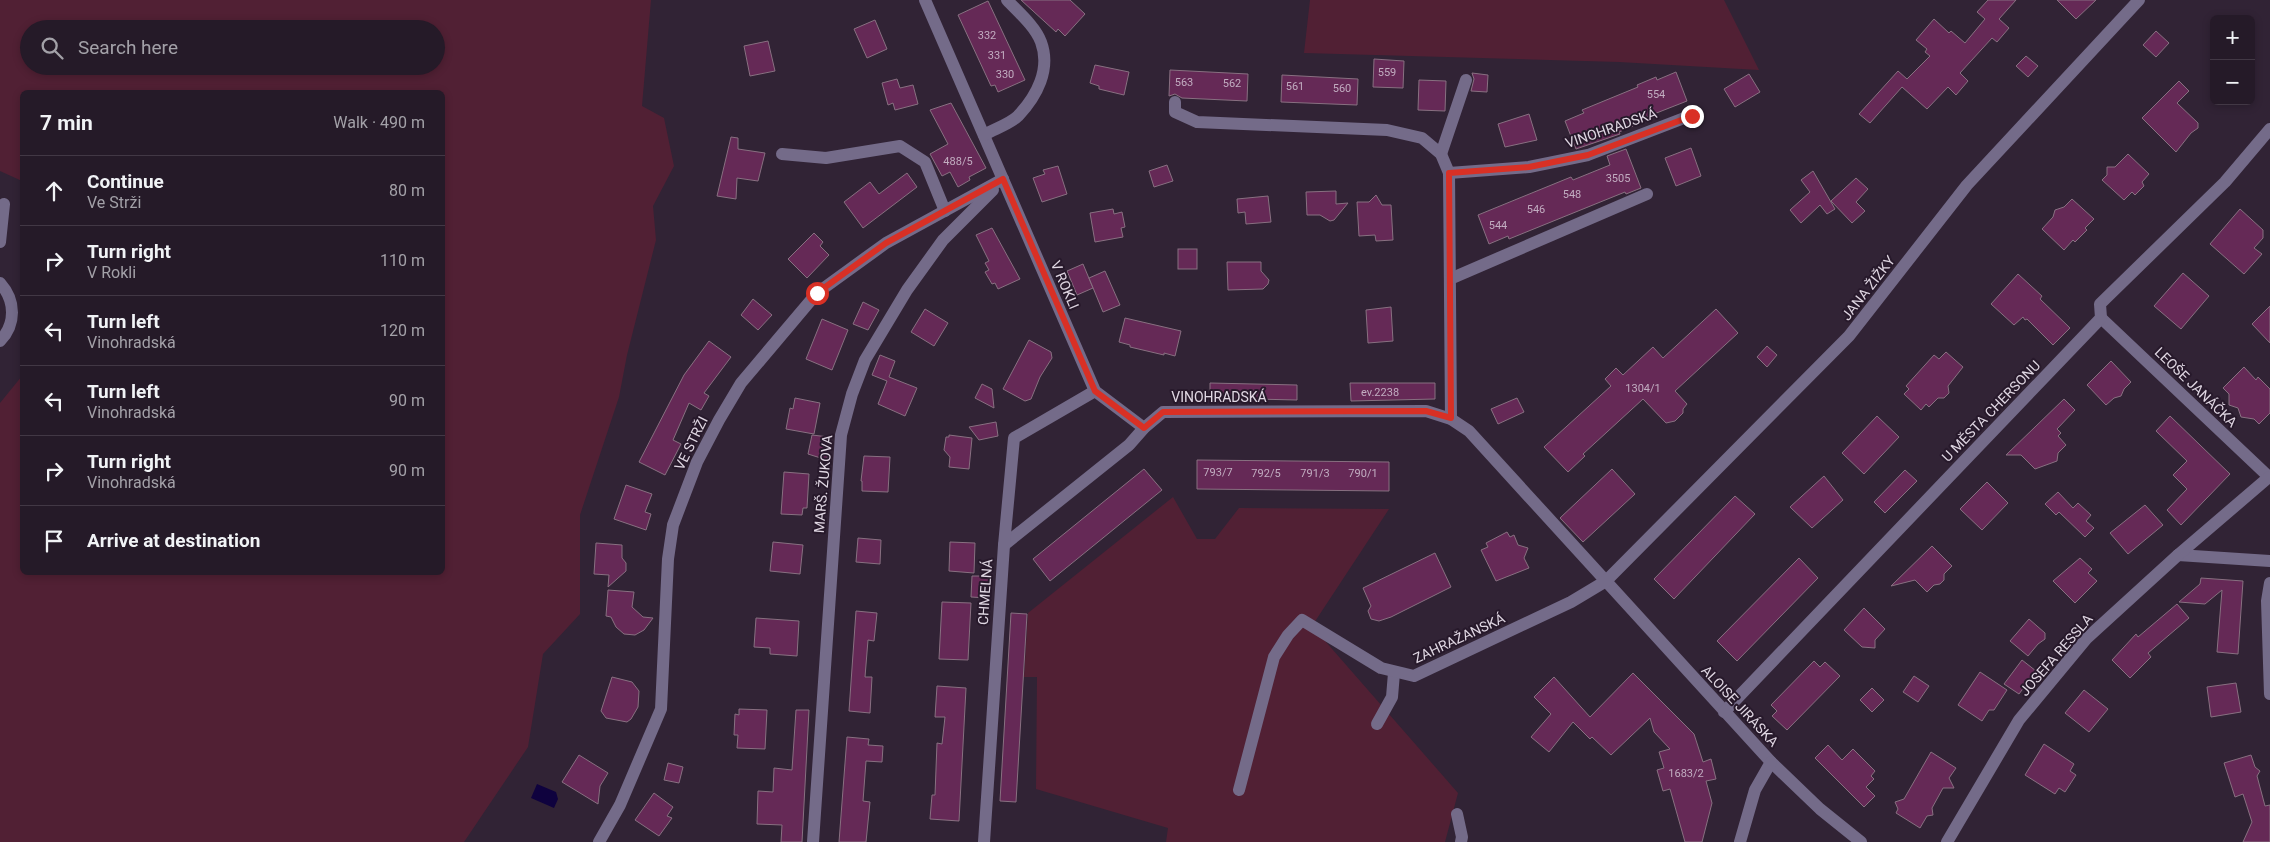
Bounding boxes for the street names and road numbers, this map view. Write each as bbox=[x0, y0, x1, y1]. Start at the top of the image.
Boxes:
street label: VINOHRADSKÁ bbox=[1563, 104, 1659, 151]
street label: JANA ŽIŽKY bbox=[1837, 252, 1898, 323]
street label: V ROKLI bbox=[1048, 259, 1082, 311]
street label: LEOŠE JANÁČKA bbox=[2152, 343, 2241, 430]
street label: U MĚSTA CHERSONU bbox=[1938, 356, 2043, 465]
street label: VINOHRADSKÁ bbox=[1171, 388, 1267, 405]
street label: VE STRŽI bbox=[670, 413, 711, 473]
street label: MARŠ. ŽUKOVA bbox=[810, 434, 835, 534]
street label: CHMELNÁ bbox=[974, 558, 995, 626]
street label: ZAHRAŽANSKÁ bbox=[1410, 609, 1507, 666]
street label: JOSEFA RESSLA bbox=[2016, 611, 2096, 699]
street label: ALOISE JIRÁSKA bbox=[1698, 661, 1782, 750]

